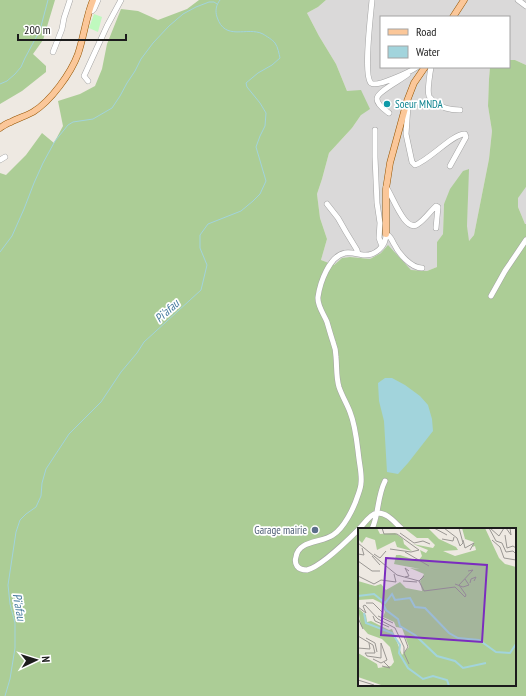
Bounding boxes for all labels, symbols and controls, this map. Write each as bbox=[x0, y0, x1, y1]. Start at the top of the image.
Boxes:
scale bar bbox=[18, 16, 126, 42]
legend bbox=[380, 16, 510, 68]
text: 200 m bbox=[24, 22, 51, 37]
text: Road bbox=[416, 24, 436, 39]
text: Water bbox=[416, 44, 441, 59]
place label: Soeur MNDA bbox=[395, 97, 444, 111]
marker: Soeur MNDA bbox=[382, 99, 392, 109]
water label: Pi'afau bbox=[151, 295, 182, 325]
place label: Garage mairie bbox=[254, 523, 307, 537]
marker: Garage mairie bbox=[310, 525, 320, 535]
inset map bbox=[358, 528, 516, 686]
water label: Pi'afau bbox=[10, 592, 29, 623]
north arrow bbox=[16, 640, 56, 680]
text: N bbox=[39, 656, 53, 663]

